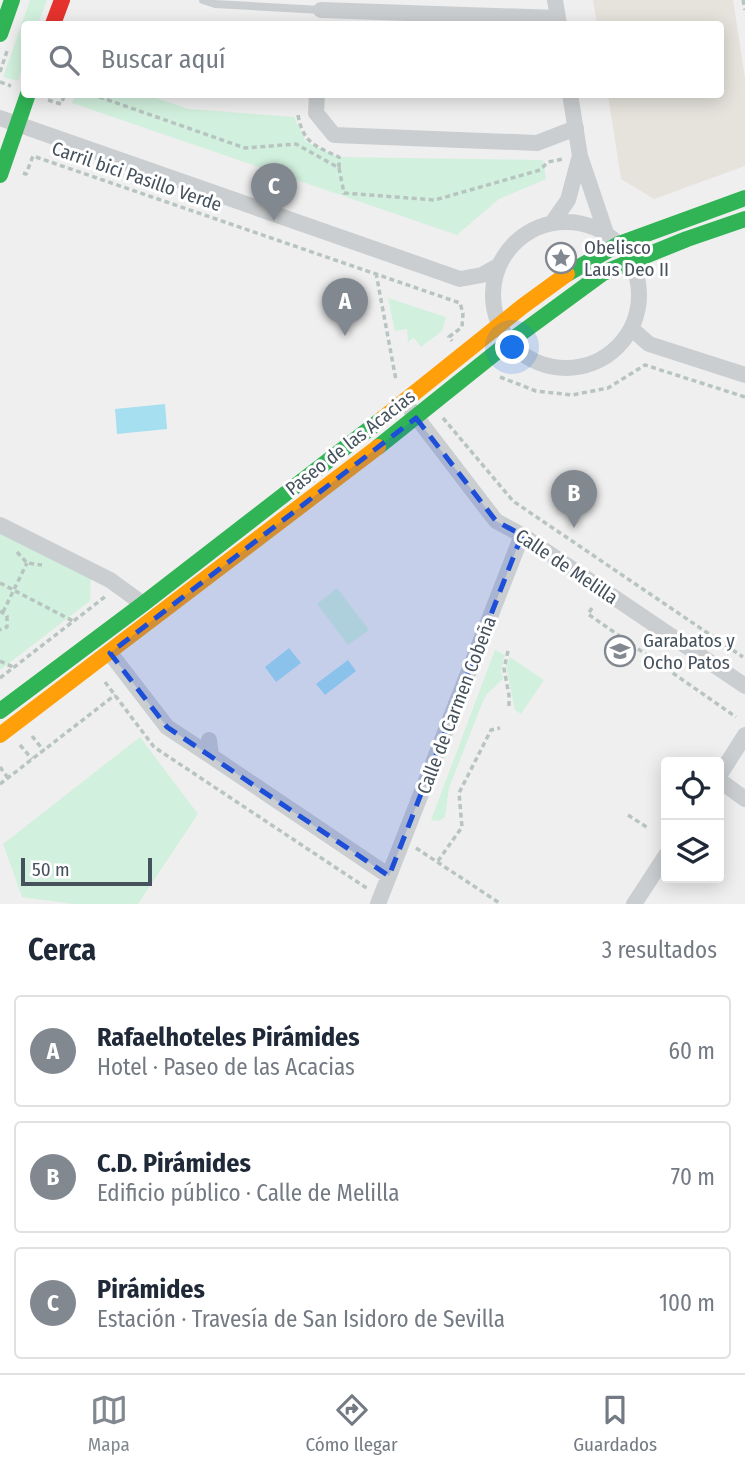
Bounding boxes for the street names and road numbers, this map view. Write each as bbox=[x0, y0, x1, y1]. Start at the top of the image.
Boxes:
street label: Carril bici Pasillo Verde bbox=[49, 137, 225, 216]
street label: Paseo de las Acacias bbox=[281, 385, 420, 500]
street label: Calle de Melilla bbox=[511, 524, 622, 609]
street label: Calle de Carmen Cobeña bbox=[412, 613, 501, 797]

